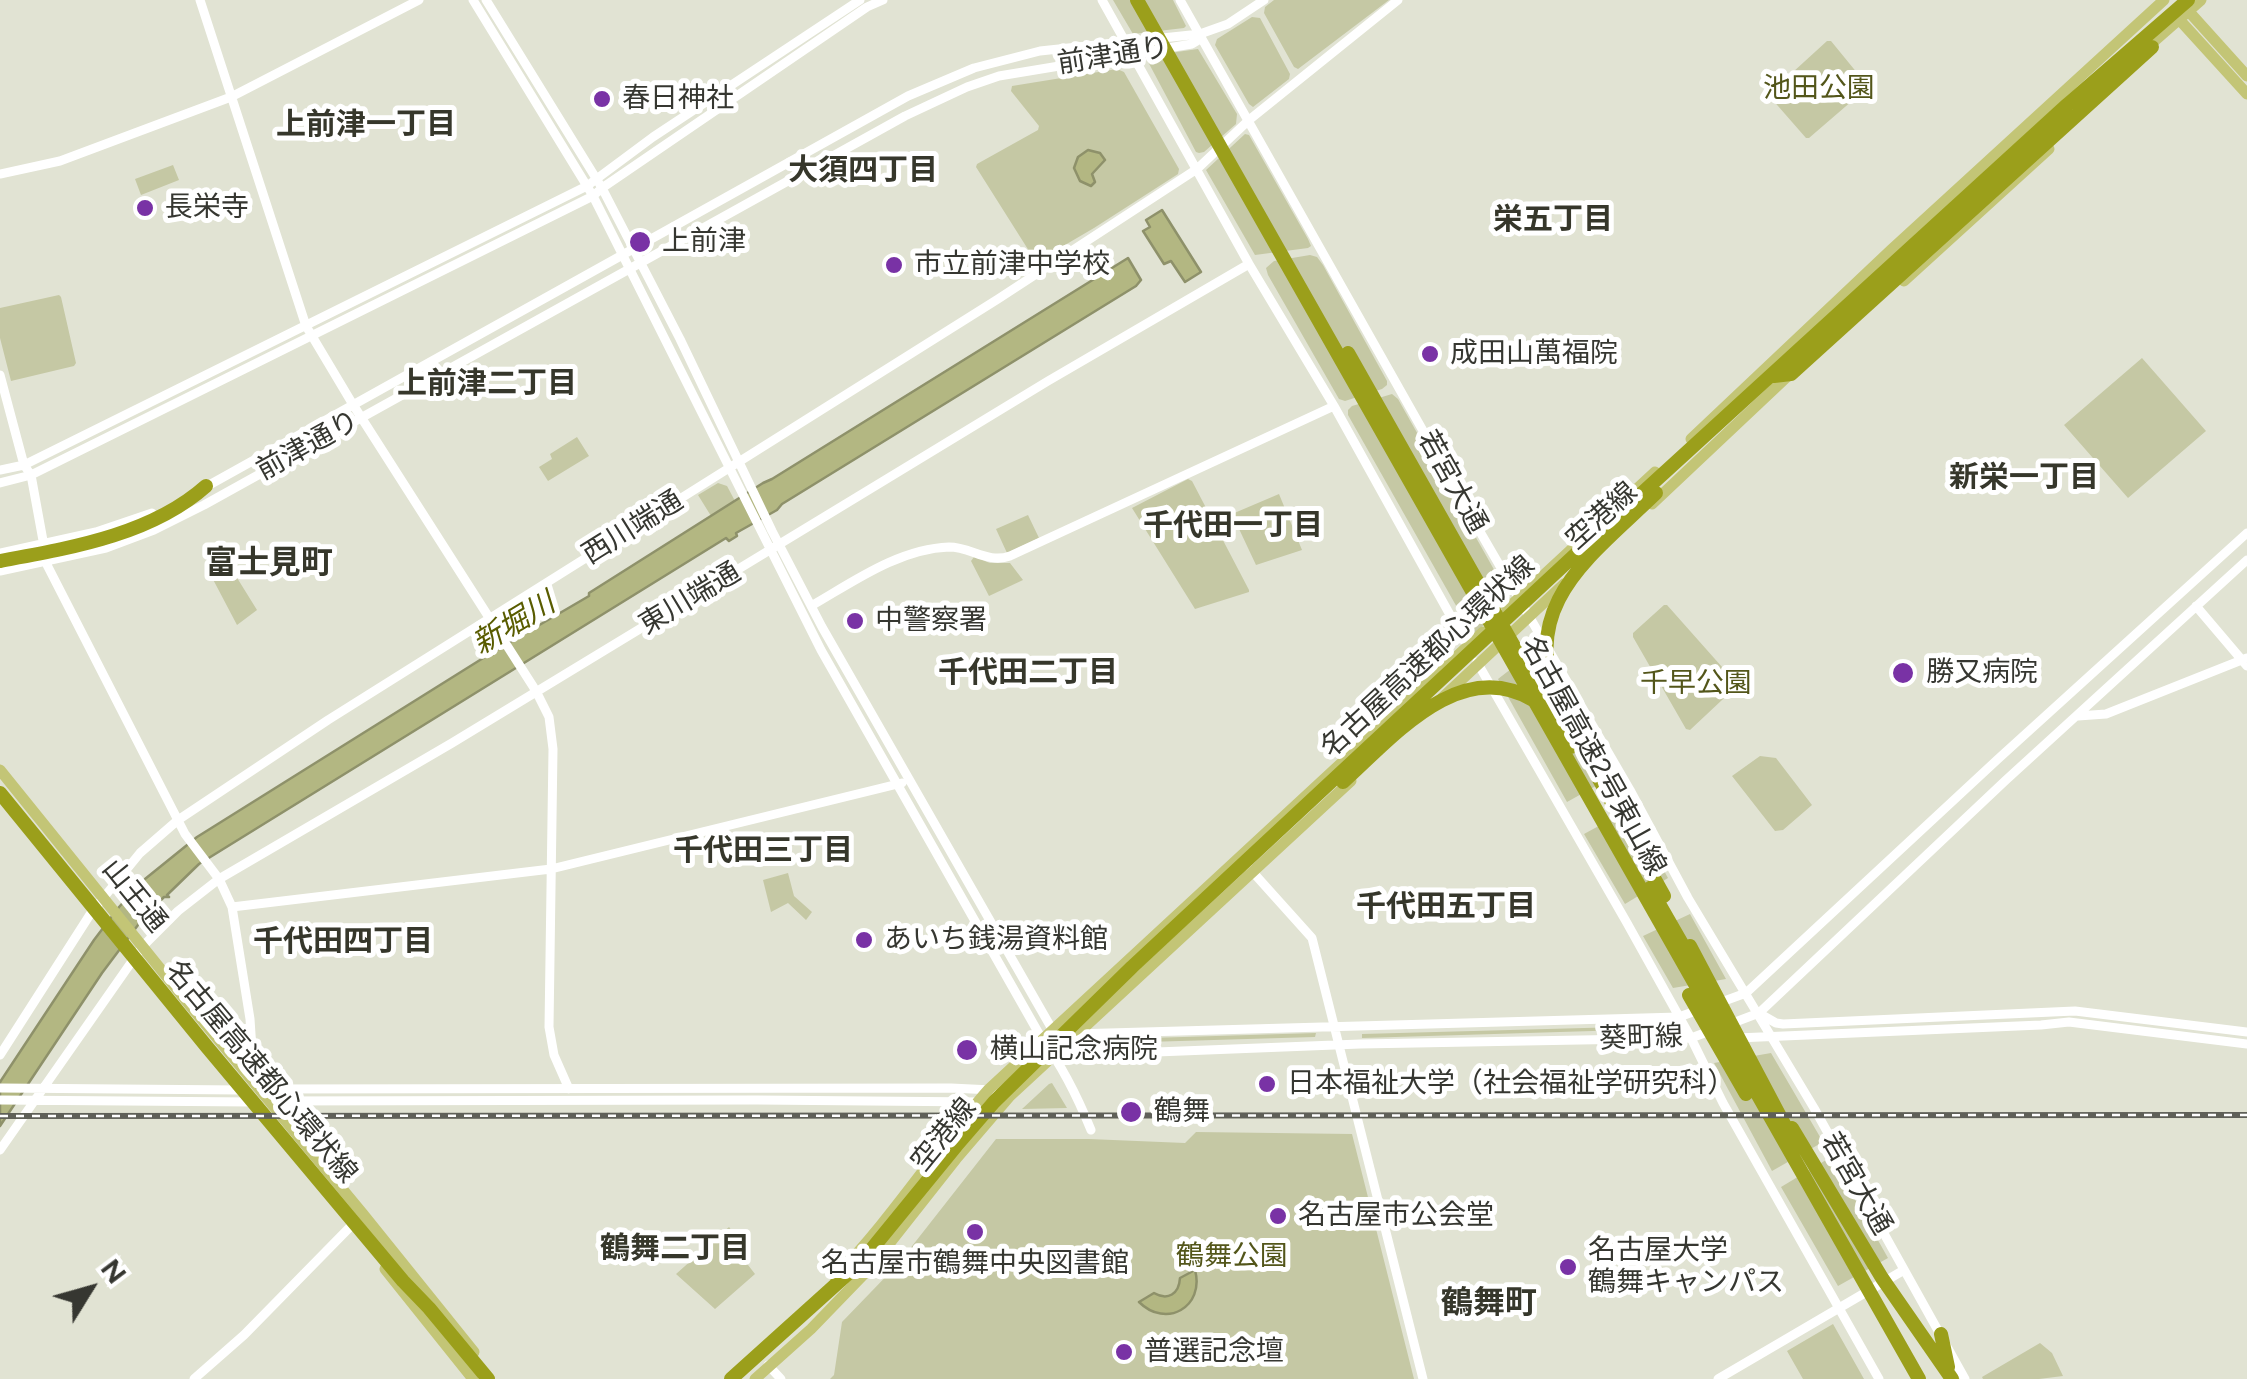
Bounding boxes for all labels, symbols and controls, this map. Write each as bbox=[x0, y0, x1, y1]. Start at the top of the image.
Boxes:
street label: 前津通り bbox=[1055, 31, 1171, 81]
park label: 池田公園 bbox=[1763, 72, 1875, 106]
place label: 春日神社 bbox=[622, 82, 734, 116]
marker: 春日神社 bbox=[591, 88, 613, 110]
district label: 上前津一丁目 bbox=[276, 107, 456, 143]
district label: 大須四丁目 bbox=[788, 153, 938, 189]
place label: 長栄寺 bbox=[165, 191, 249, 225]
marker: 長栄寺 bbox=[134, 197, 156, 219]
district label: 栄五丁目 bbox=[1493, 202, 1613, 238]
place label: 上前津 bbox=[662, 225, 746, 259]
marker: 上前津 bbox=[627, 229, 653, 255]
place label: 市立前津中学校 bbox=[914, 248, 1110, 282]
marker: 市立前津中学校 bbox=[883, 254, 905, 276]
place label: 成田山萬福院 bbox=[1450, 337, 1618, 371]
marker: 成田山萬福院 bbox=[1419, 343, 1441, 365]
district label: 上前津二丁目 bbox=[397, 366, 577, 402]
street label: 前津通り bbox=[251, 404, 365, 488]
street label: 若宮大通 bbox=[1410, 425, 1494, 539]
district label: 新栄一丁目 bbox=[1949, 460, 2099, 496]
street label: 空港線 bbox=[1560, 475, 1644, 557]
street label: 西川端通 bbox=[577, 484, 689, 572]
district label: 千代田一丁目 bbox=[1143, 508, 1323, 544]
district label: 富士見町 bbox=[205, 545, 333, 583]
street label: 名古屋高速都心環状線 bbox=[1314, 549, 1542, 765]
street label: 東川端通 bbox=[633, 556, 747, 642]
water label: 新堀川 bbox=[466, 585, 562, 663]
place label: 中警察署 bbox=[875, 604, 987, 638]
marker: 中警察署 bbox=[844, 610, 866, 632]
street label: 名古屋高速2号東山線 bbox=[1513, 631, 1673, 881]
district label: 千代田二丁目 bbox=[938, 655, 1118, 691]
place label: 勝又病院 bbox=[1926, 656, 2038, 690]
marker: 勝又病院 bbox=[1890, 660, 1916, 686]
park label: 千早公園 bbox=[1640, 667, 1752, 701]
district label: 千代田三丁目 bbox=[673, 833, 853, 869]
street label: 山王通 bbox=[95, 853, 173, 939]
district label: 千代田五丁目 bbox=[1356, 889, 1536, 925]
place label: あいち銭湯資料館 bbox=[884, 923, 1108, 957]
district label: 千代田四丁目 bbox=[253, 924, 433, 960]
marker: あいち銭湯資料館 bbox=[853, 929, 875, 951]
street label: 名古屋高速都心環状線 bbox=[158, 954, 364, 1190]
street label: 葵町線 bbox=[1598, 1020, 1684, 1056]
place label: 横山記念病院 bbox=[990, 1033, 1158, 1067]
marker: 横山記念病院 bbox=[954, 1037, 980, 1063]
place label: 日本福祉大学（社会福祉学研究科） bbox=[1287, 1067, 1735, 1101]
marker: 日本福祉大学（社会福祉学研究科） bbox=[1256, 1073, 1278, 1095]
street label: 空港線 bbox=[905, 1092, 983, 1178]
place label: 鶴舞 bbox=[1154, 1095, 1210, 1129]
marker: 鶴舞 bbox=[1118, 1099, 1144, 1125]
street label: 若宮大通 bbox=[1813, 1127, 1899, 1241]
place label: 名古屋市公会堂 bbox=[1298, 1199, 1494, 1233]
marker: 名古屋市公会堂 bbox=[1267, 1205, 1289, 1227]
marker: 名古屋市鶴舞中央図書館 bbox=[964, 1221, 986, 1243]
district label: 鶴舞二丁目 bbox=[600, 1231, 750, 1267]
place label: 名古屋大学 鶴舞キャンパス bbox=[1588, 1234, 1784, 1300]
north arrow bbox=[40, 1239, 140, 1339]
park label: 鶴舞公園 bbox=[1176, 1240, 1288, 1274]
place label: 名古屋市鶴舞中央図書館 bbox=[821, 1247, 1129, 1281]
text: N bbox=[94, 1252, 134, 1290]
marker: 名古屋大学 鶴舞キャンパス bbox=[1557, 1256, 1579, 1278]
district label: 鶴舞町 bbox=[1441, 1285, 1537, 1323]
place label: 普選記念壇 bbox=[1144, 1335, 1284, 1369]
marker: 普選記念壇 bbox=[1113, 1341, 1135, 1363]

